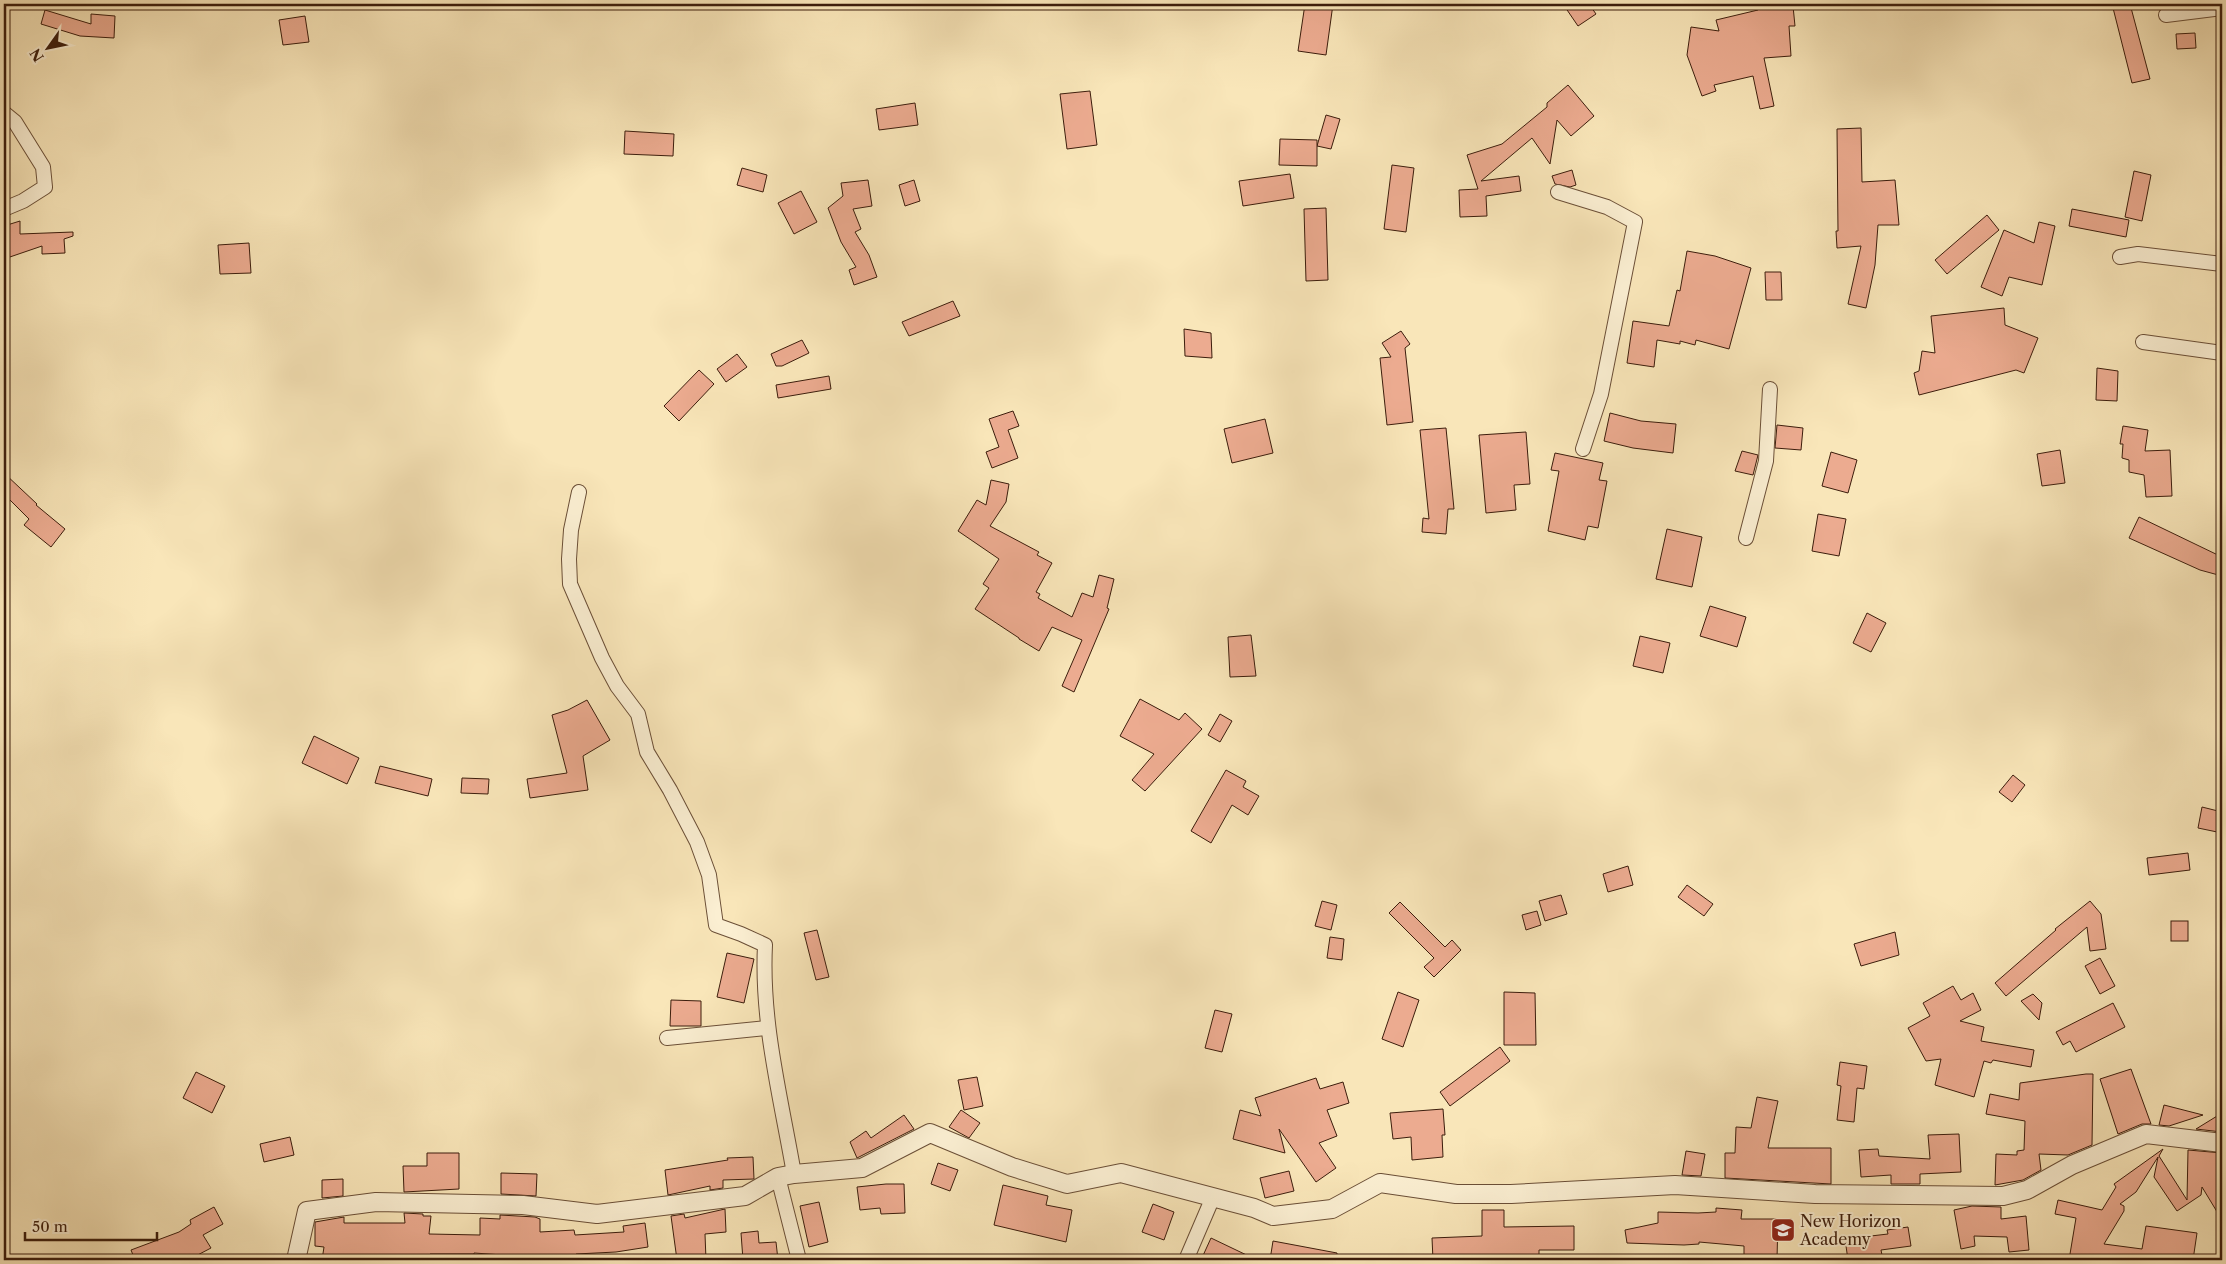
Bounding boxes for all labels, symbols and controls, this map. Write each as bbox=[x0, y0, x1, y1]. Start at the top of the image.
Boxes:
north arrow bbox=[22, 22, 72, 72]
text: N bbox=[26, 45, 48, 65]
scale bar bbox=[25, 1209, 158, 1241]
place label: New Horizon Academy bbox=[1799, 1211, 1901, 1249]
text: 50 m bbox=[32, 1217, 68, 1236]
school or university icon: New Horizon Academy bbox=[1770, 1217, 1796, 1243]

